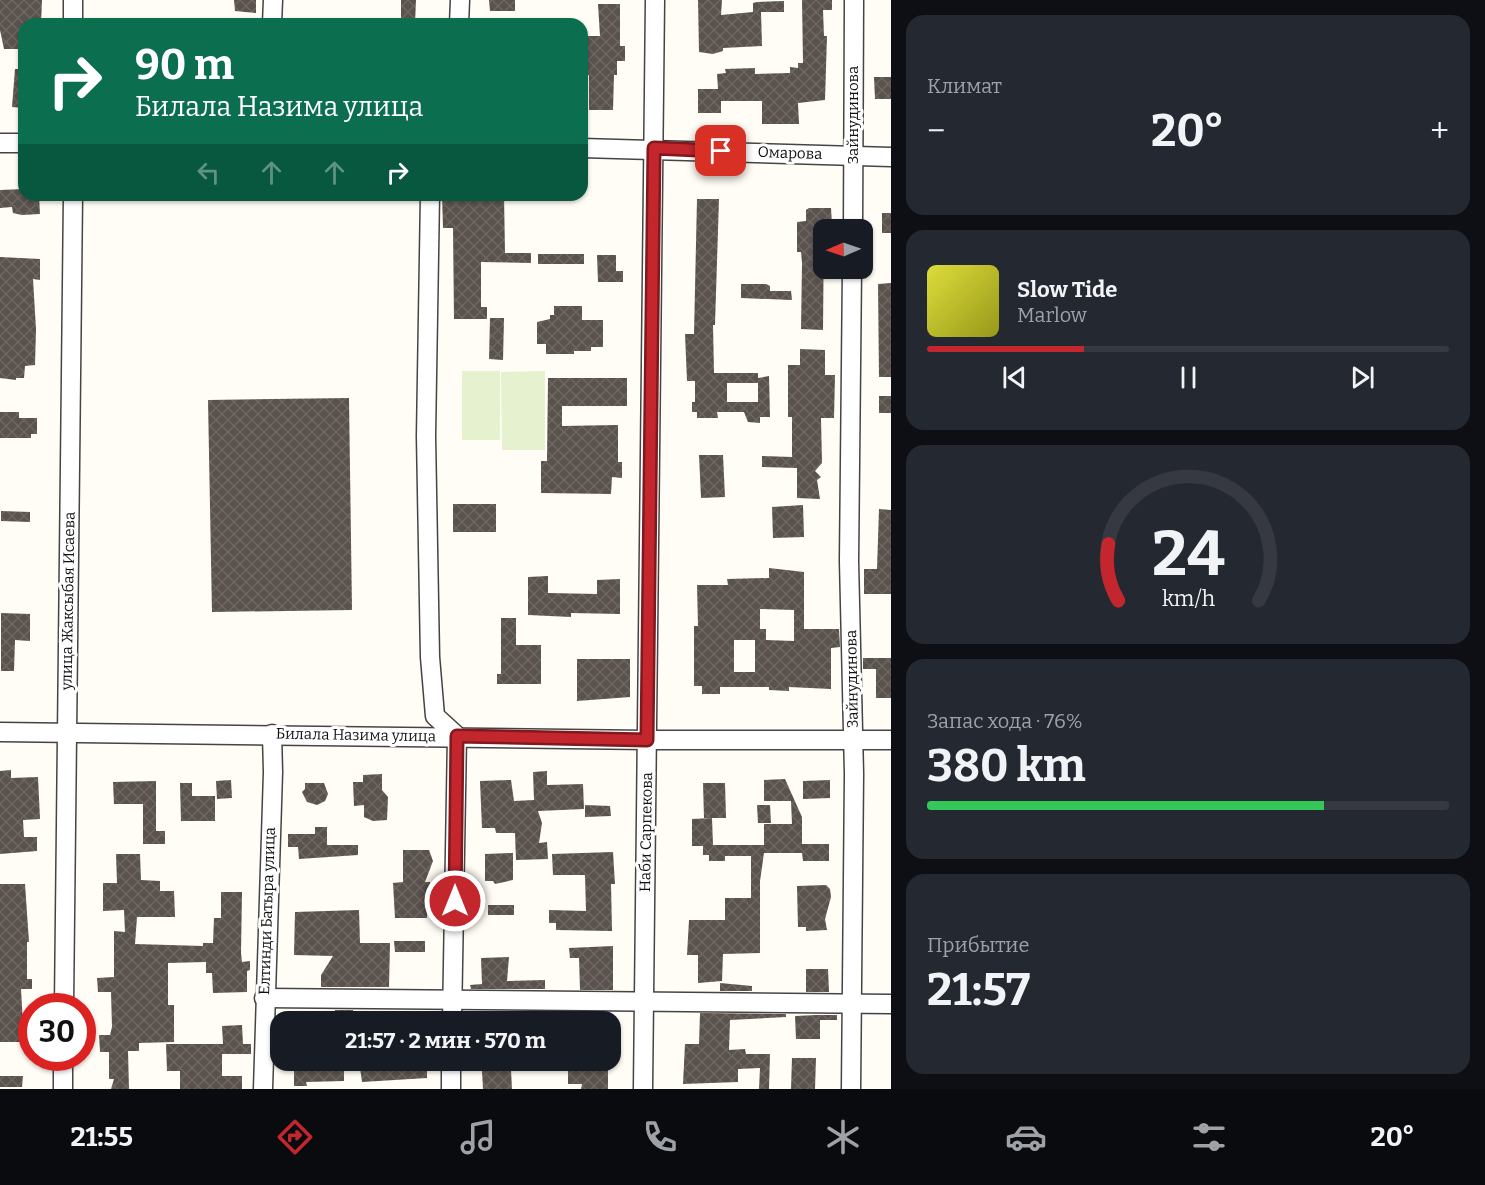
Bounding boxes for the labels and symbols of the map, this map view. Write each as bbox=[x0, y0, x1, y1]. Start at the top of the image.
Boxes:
street label: Зайнудинова bbox=[844, 66, 862, 164]
pin bbox=[695, 125, 746, 176]
street label: Омарова bbox=[757, 143, 823, 163]
north arrow bbox=[813, 219, 873, 279]
street label: улица Жаксыбая Исаева bbox=[57, 512, 79, 691]
street label: Зайнудинова bbox=[842, 630, 862, 728]
street label: Билала Назима улица bbox=[276, 725, 436, 745]
street label: Наби Сарпекова bbox=[636, 772, 656, 892]
street label: Елтинди Батыра улица bbox=[255, 827, 279, 995]
position arrow bbox=[423, 869, 487, 933]
speed limit sign: 30 bbox=[18, 993, 96, 1071]

